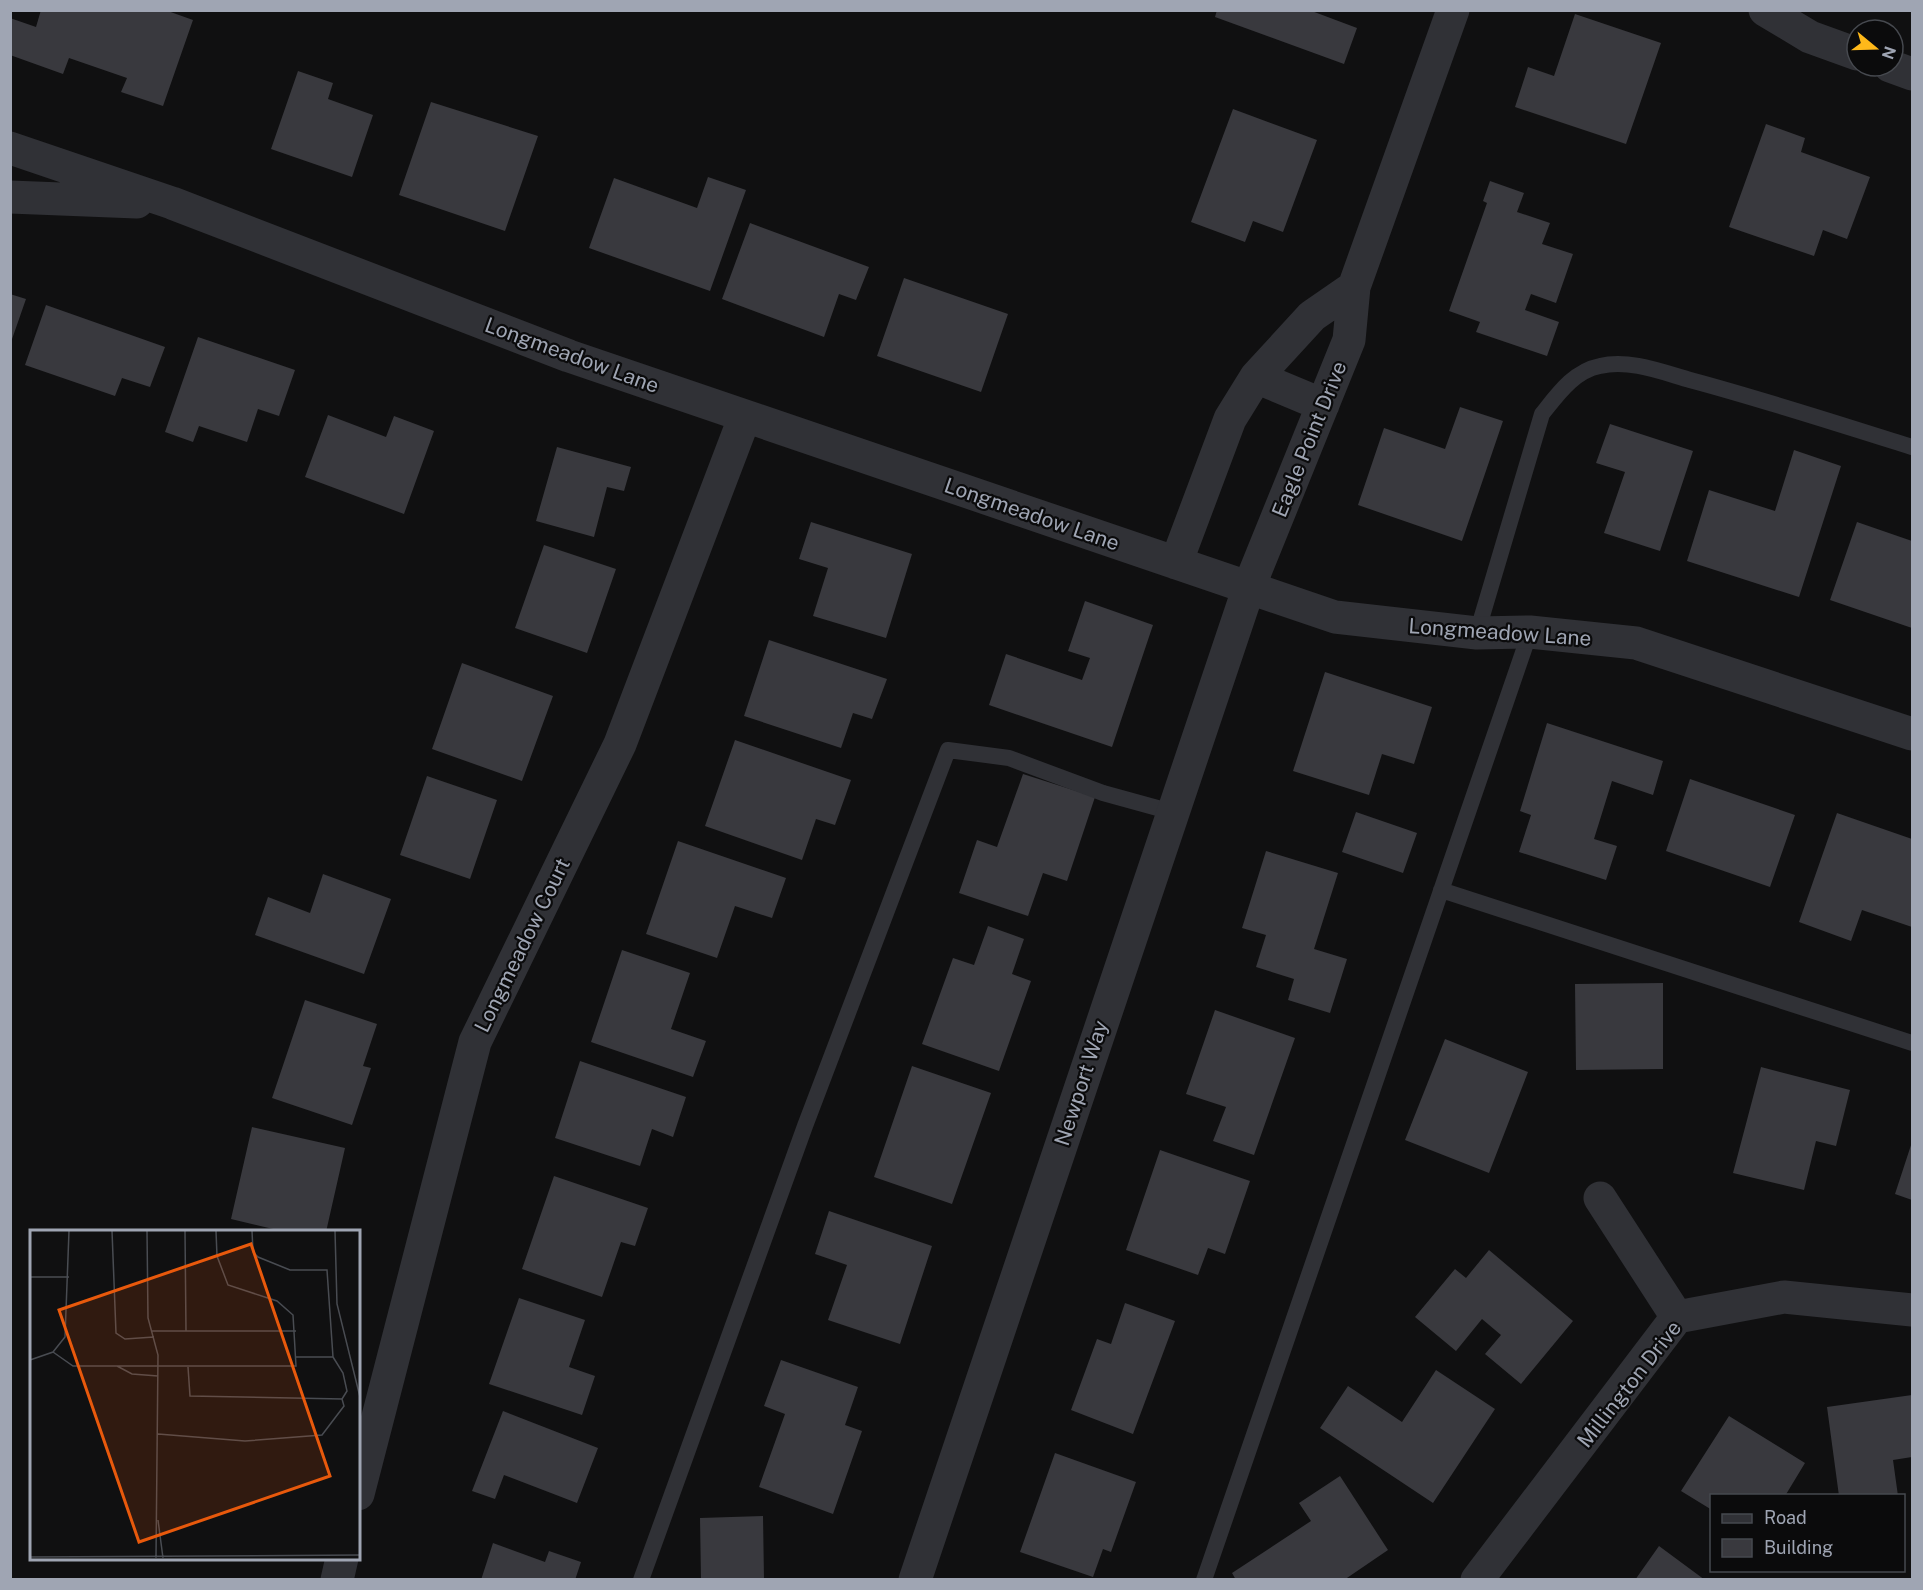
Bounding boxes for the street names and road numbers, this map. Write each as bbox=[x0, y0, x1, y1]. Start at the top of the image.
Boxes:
street label: Longmeadow Lane bbox=[482, 312, 662, 398]
street label: Eagle Point Drive bbox=[1266, 357, 1352, 521]
street label: Longmeadow Lane bbox=[941, 472, 1123, 556]
street label: Longmeadow Lane bbox=[1408, 613, 1592, 651]
street label: Longmeadow Court bbox=[469, 854, 575, 1036]
street label: Newport Way bbox=[1049, 1017, 1113, 1149]
street label: Millington Drive bbox=[1572, 1316, 1686, 1452]

